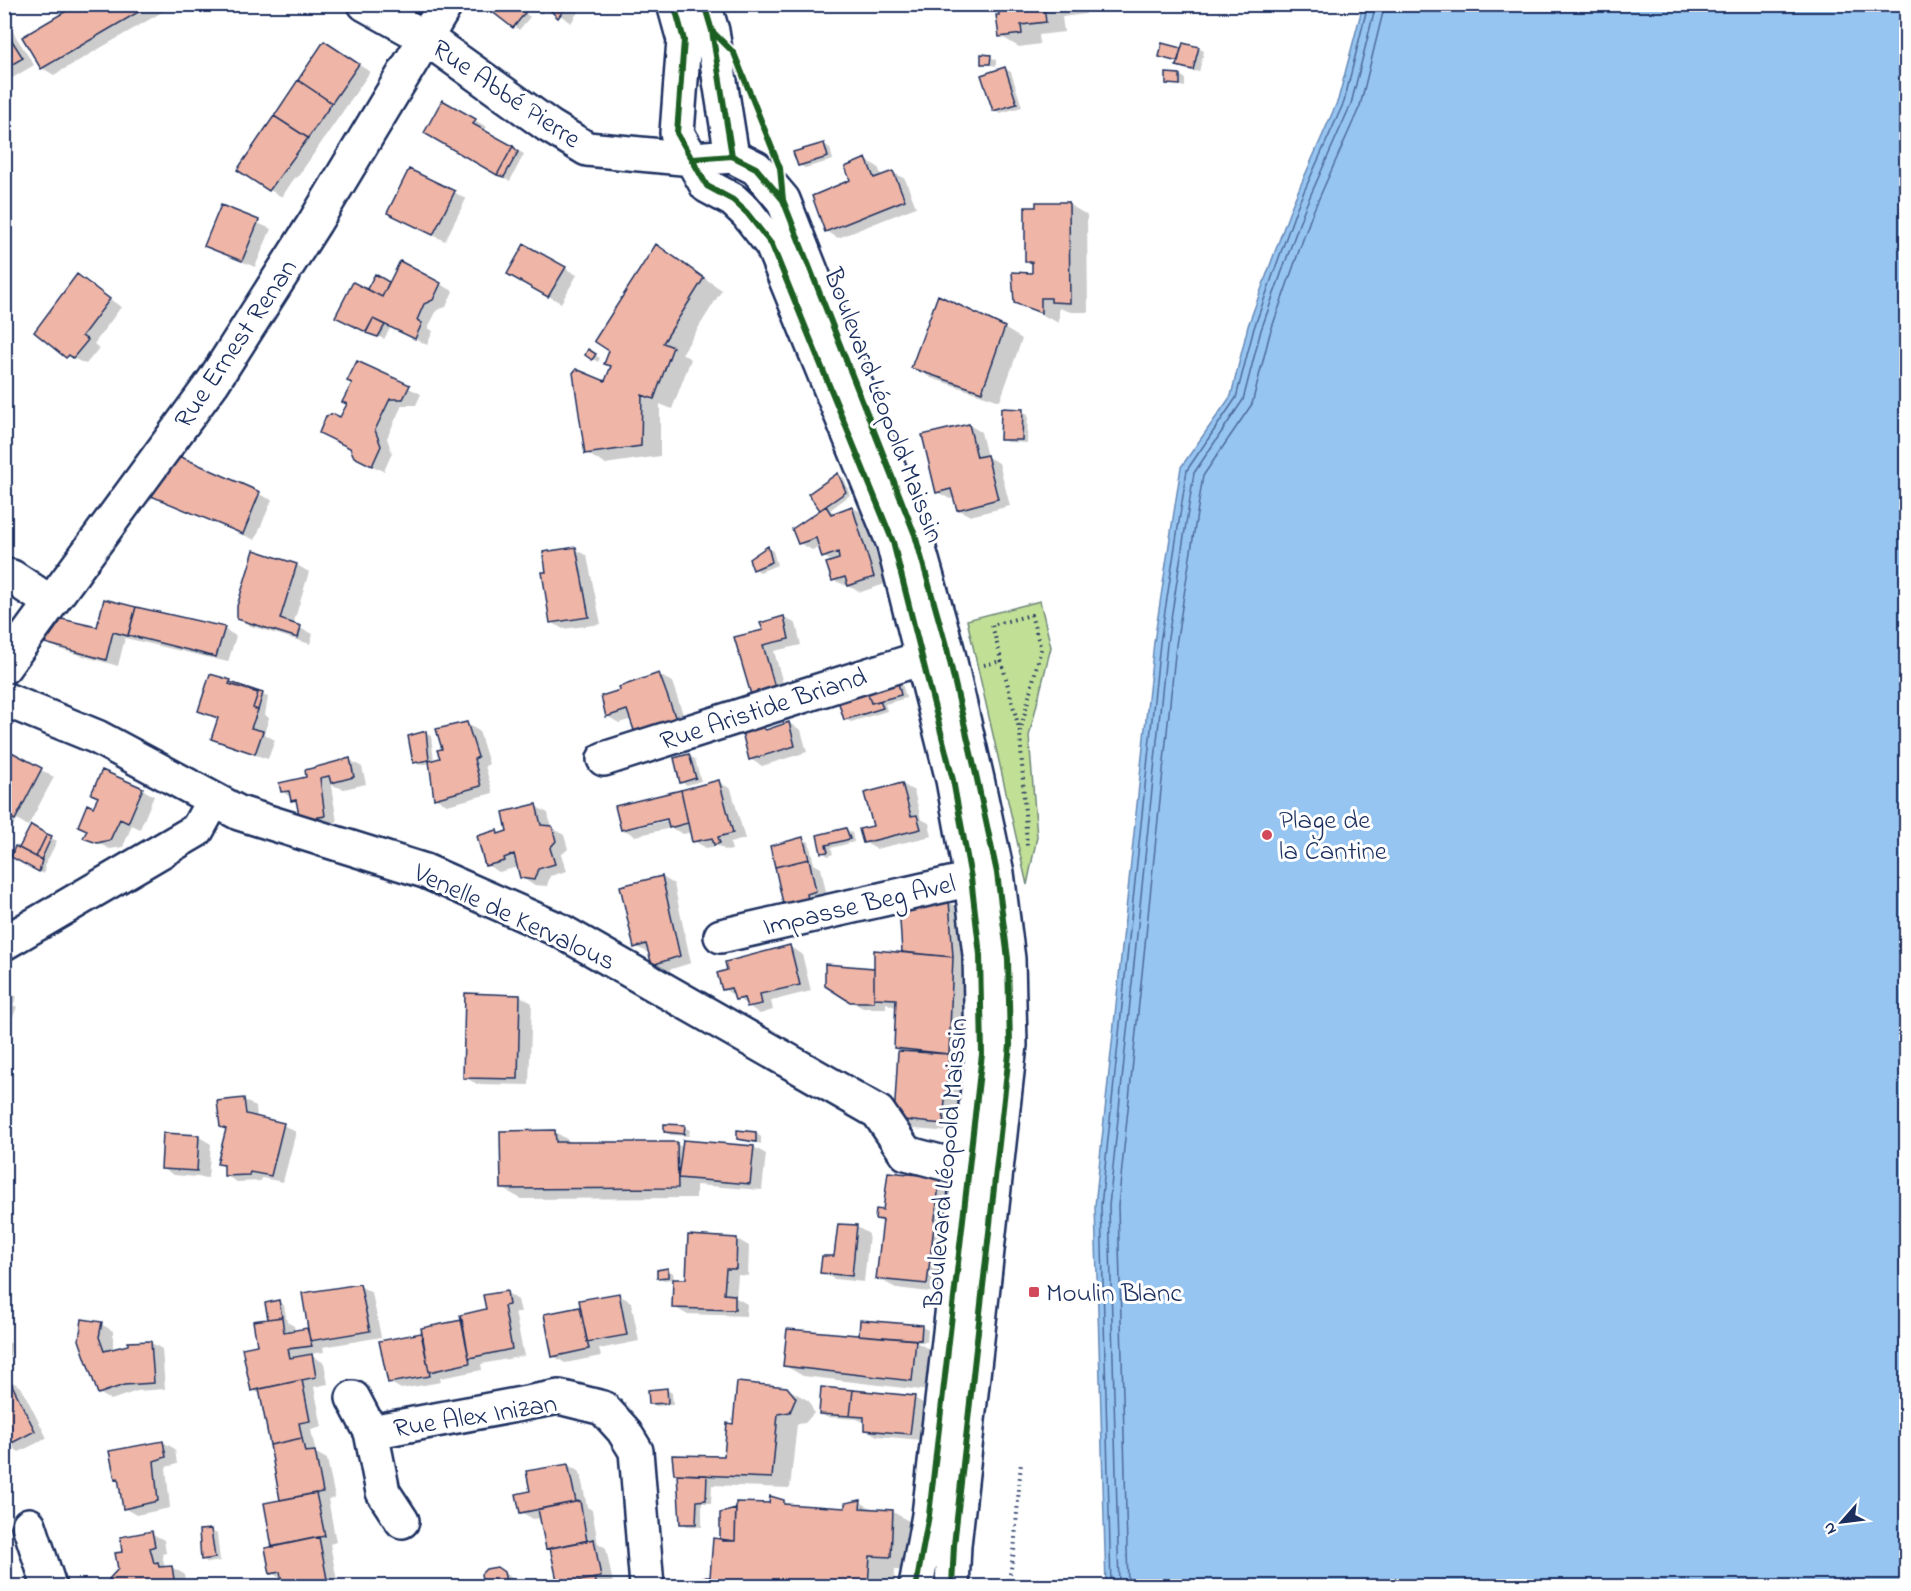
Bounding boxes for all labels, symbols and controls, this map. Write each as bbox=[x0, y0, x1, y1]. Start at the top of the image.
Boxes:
street label: Rue Abbé Pierre bbox=[423, 31, 589, 160]
street label: Rue Ernest Renan bbox=[166, 252, 308, 437]
street label: Boulevard Léopold Maissin bbox=[812, 262, 953, 549]
street label: Rue Aristide Briand bbox=[655, 659, 872, 762]
place label: Plage de la Cantine bbox=[1279, 802, 1388, 872]
marker: Plage de la Cantine bbox=[1260, 828, 1274, 842]
street label: Venelle de Kervalous bbox=[406, 854, 621, 982]
street label: Impasse Beg Avel bbox=[759, 865, 960, 948]
street label: Boulevard Léopold Maissin bbox=[915, 1016, 980, 1311]
place label: Moulin Blanc bbox=[1046, 1275, 1182, 1314]
marker: Moulin Blanc bbox=[1027, 1285, 1041, 1299]
street label: Rue Alex Inizan bbox=[391, 1385, 560, 1450]
north arrow bbox=[1812, 1492, 1872, 1552]
text: N bbox=[1817, 1518, 1844, 1539]

